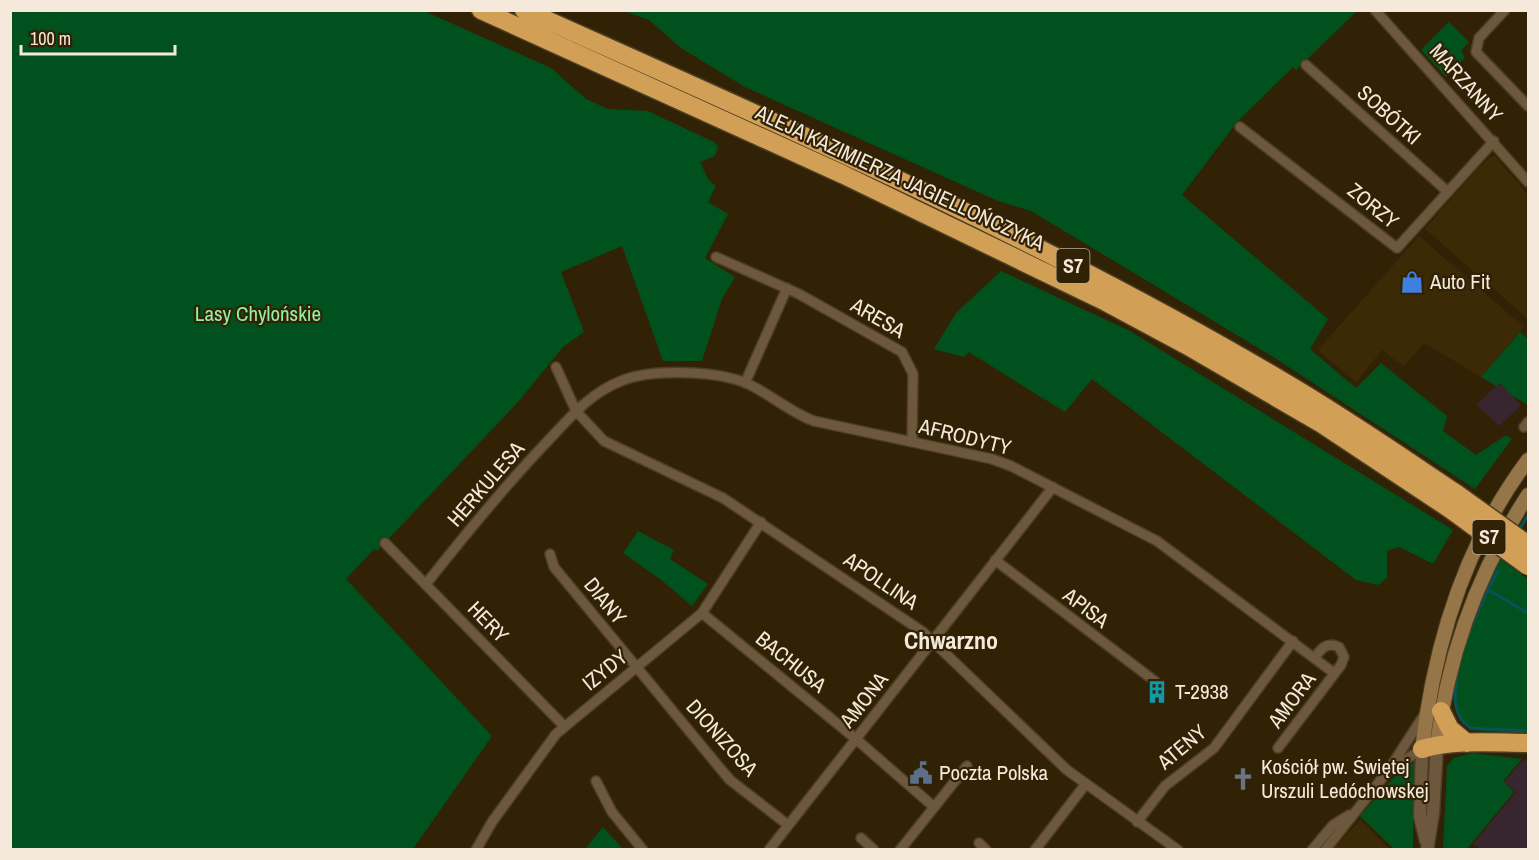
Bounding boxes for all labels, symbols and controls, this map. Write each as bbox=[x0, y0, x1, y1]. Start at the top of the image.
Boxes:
scale bar bbox=[21, 18, 176, 56]
text: 100 m bbox=[30, 26, 71, 51]
street label: MARZANNY bbox=[1423, 37, 1510, 129]
street label: SOBÓTKI bbox=[1351, 78, 1427, 151]
street label: ALEJA KAZIMIERZA JAGIELLOŃCZYKA bbox=[750, 97, 1050, 258]
street label: ZORZY bbox=[1342, 176, 1406, 236]
road number: S7 bbox=[1056, 249, 1090, 283]
place label: Auto Fit bbox=[1429, 267, 1491, 296]
shop icon: Auto Fit bbox=[1399, 269, 1425, 295]
street label: ARESA bbox=[845, 290, 911, 345]
park label: Lasy Chylońskie bbox=[195, 299, 321, 328]
street label: AFRODYTY bbox=[915, 411, 1015, 462]
street label: HERKULESA bbox=[440, 434, 531, 533]
road number: S7 bbox=[1472, 520, 1506, 554]
street label: APOLLINA bbox=[837, 544, 925, 616]
street label: DIANY bbox=[578, 571, 634, 631]
street label: APISA bbox=[1057, 580, 1116, 635]
street label: HERY bbox=[461, 594, 516, 649]
street label: BACHUSA bbox=[750, 624, 833, 699]
district label: Chwarzno bbox=[904, 624, 998, 656]
street label: IZYDY bbox=[576, 642, 634, 697]
street label: AMONA bbox=[832, 665, 895, 734]
street label: AMORA bbox=[1260, 665, 1322, 734]
place label: T-2938 bbox=[1175, 677, 1229, 706]
building icon: T-2938 bbox=[1144, 679, 1170, 705]
street label: DIONIZOSA bbox=[680, 693, 765, 783]
street label: ATENY bbox=[1150, 717, 1213, 776]
place label: Kościół pw. Świętej Urszuli Ledóchowskej bbox=[1261, 752, 1428, 805]
place label: Poczta Polska bbox=[939, 758, 1049, 787]
public building icon: Poczta Polska bbox=[908, 760, 934, 786]
church icon: Kościół pw. Świętej Urszuli Ledóchowskej bbox=[1230, 766, 1256, 792]

